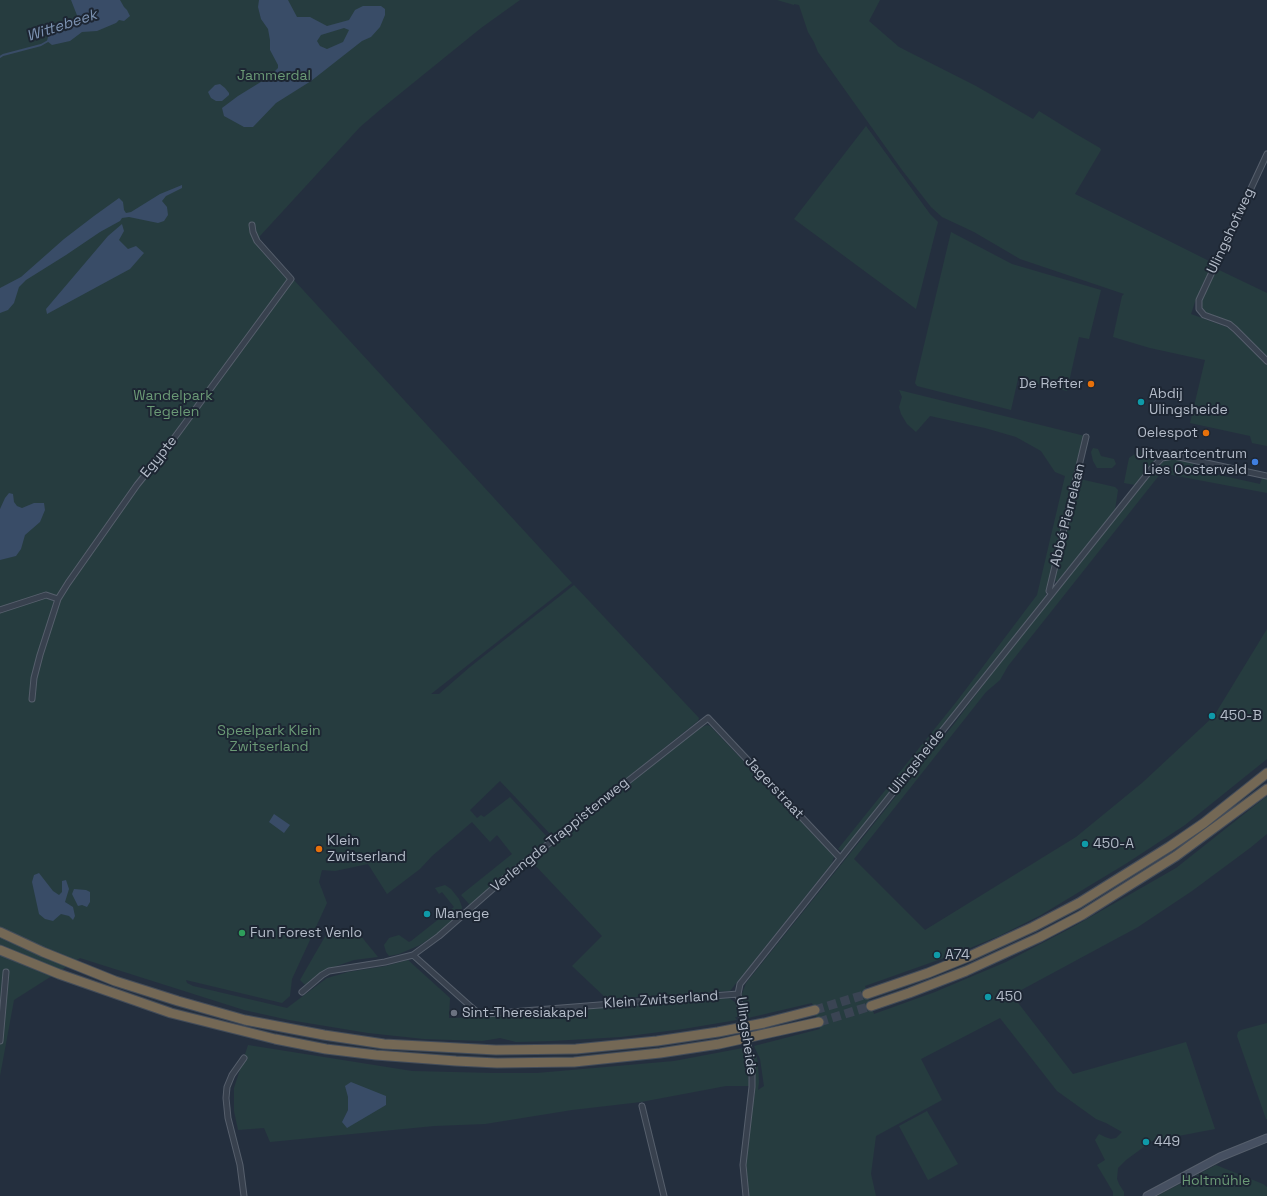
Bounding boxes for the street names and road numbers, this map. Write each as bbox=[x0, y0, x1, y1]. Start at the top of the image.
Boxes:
street label: Ulingshofweg bbox=[1204, 185, 1258, 277]
street label: Egypte bbox=[137, 433, 181, 481]
street label: Abbé Pierrelaan bbox=[1047, 462, 1089, 568]
street label: Ulingsheide bbox=[886, 726, 948, 798]
street label: Jagerstraat bbox=[741, 753, 807, 823]
street label: Verlengde Trappistenweg bbox=[488, 774, 632, 896]
street label: Klein Zwitserland bbox=[603, 988, 719, 1012]
street label: Ulingsheide bbox=[732, 996, 760, 1076]

